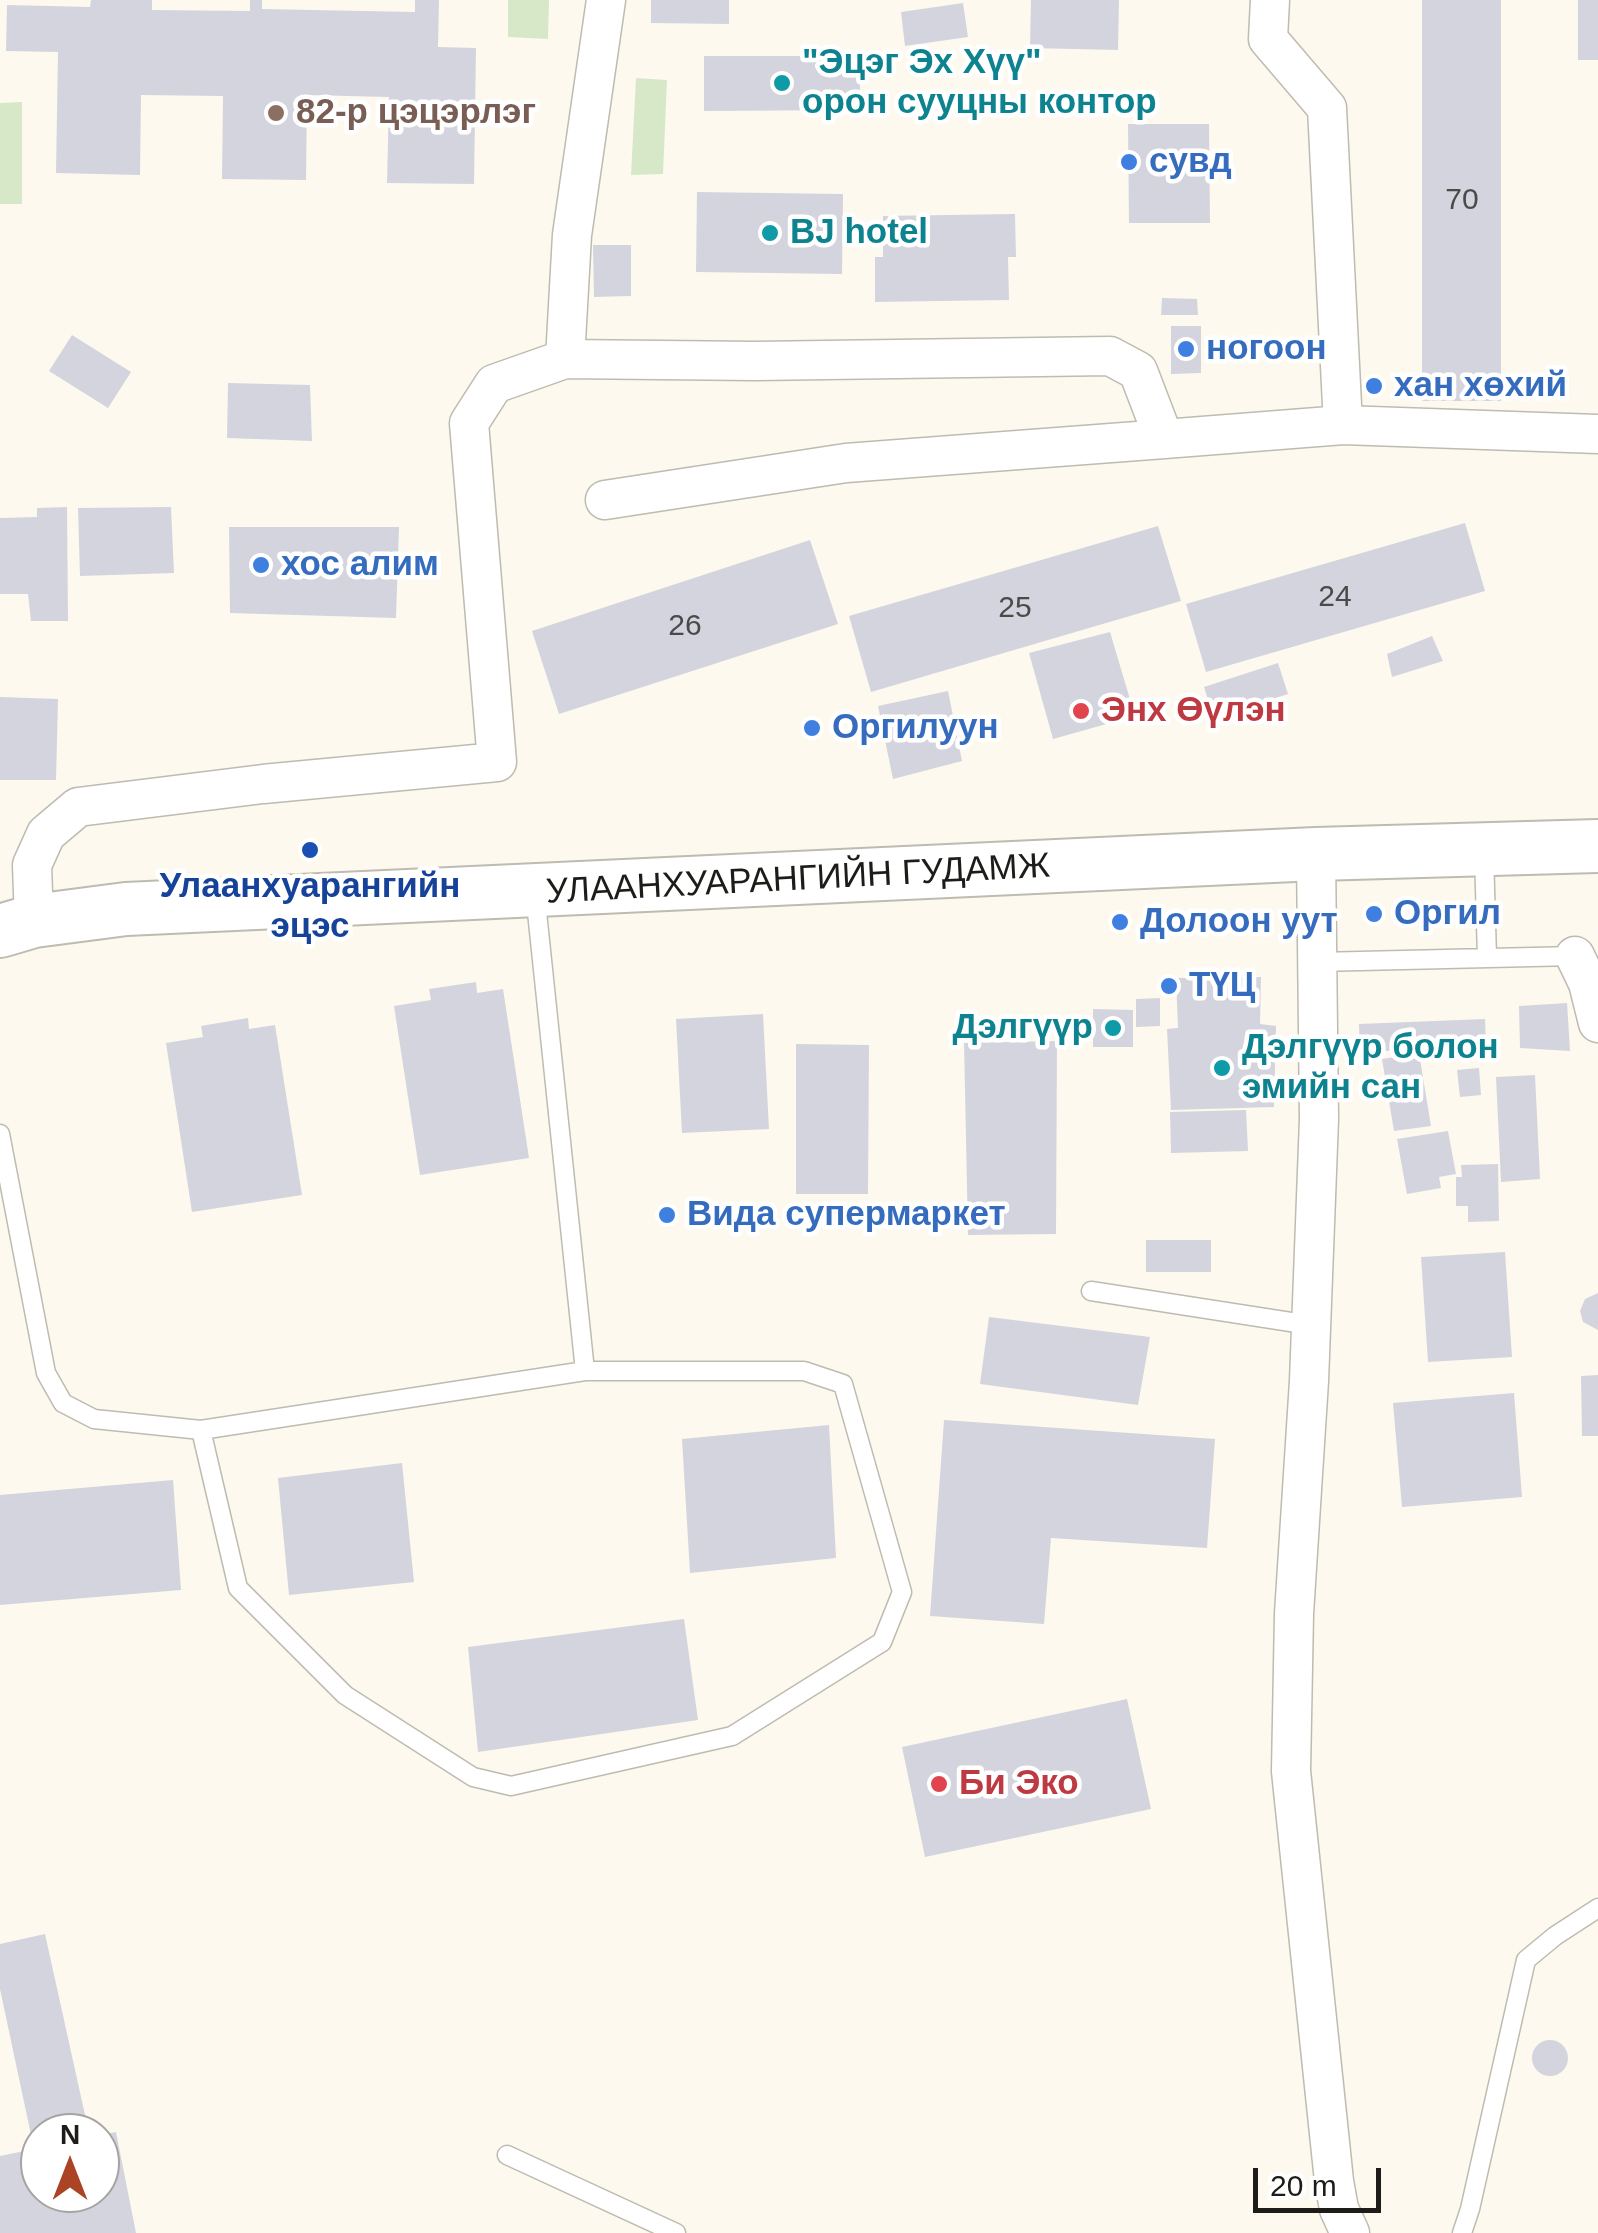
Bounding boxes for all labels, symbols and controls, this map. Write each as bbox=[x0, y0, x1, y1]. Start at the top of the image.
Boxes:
place label: "Эцэг Эх Хүү" орон сууцны контор bbox=[802, 42, 1157, 124]
marker: "Эцэг Эх Хүү" орон сууцны контор bbox=[771, 72, 793, 94]
place label: 82-р цэцэрлэг bbox=[296, 92, 536, 134]
marker: 82-р цэцэрлэг bbox=[265, 102, 287, 124]
place label: сувд bbox=[1149, 141, 1232, 183]
marker: сувд bbox=[1118, 151, 1140, 173]
house number: 70 bbox=[1445, 183, 1479, 219]
place label: BJ hotel bbox=[790, 212, 928, 254]
marker: BJ hotel bbox=[759, 222, 781, 244]
place label: ногоон bbox=[1206, 328, 1327, 370]
marker: ногоон bbox=[1175, 338, 1197, 360]
place label: хан хөхий bbox=[1394, 365, 1567, 407]
marker: хан хөхий bbox=[1363, 375, 1385, 397]
place label: хос алим bbox=[281, 544, 439, 586]
marker: хос алим bbox=[250, 554, 272, 576]
house number: 24 bbox=[1318, 580, 1352, 616]
house number: 25 bbox=[998, 591, 1032, 627]
house number: 26 bbox=[668, 609, 702, 645]
place label: Энх Өүлэн bbox=[1101, 690, 1286, 732]
marker: Энх Өүлэн bbox=[1070, 700, 1092, 722]
place label: Оргилуун bbox=[832, 707, 999, 749]
marker: Оргилуун bbox=[801, 717, 823, 739]
marker: Улаанхуарангийн эцэс bbox=[299, 839, 321, 861]
street label: УЛААНХУАРАНГИЙН ГУДАМЖ bbox=[545, 846, 1051, 914]
place label: Улаанхуарангийн эцэс bbox=[160, 866, 460, 948]
place label: Оргил bbox=[1394, 893, 1501, 935]
place label: Долоон уут bbox=[1140, 901, 1338, 943]
marker: Оргил bbox=[1363, 903, 1385, 925]
marker: Долоон уут bbox=[1109, 911, 1131, 933]
place label: ТҮЦ bbox=[1189, 965, 1255, 1007]
marker: ТҮЦ bbox=[1158, 975, 1180, 997]
place label: Дэлгүүр bbox=[952, 1007, 1093, 1049]
marker: Дэлгүүр bbox=[1102, 1017, 1124, 1039]
place label: Дэлгүүр болон эмийн сан bbox=[1242, 1027, 1499, 1109]
marker: Дэлгүүр болон эмийн сан bbox=[1211, 1057, 1233, 1079]
place label: Вида супермаркет bbox=[687, 1194, 1006, 1236]
marker: Вида супермаркет bbox=[656, 1204, 678, 1226]
place label: Би Эко bbox=[959, 1763, 1079, 1805]
marker: Би Эко bbox=[928, 1773, 950, 1795]
north arrow bbox=[20, 2113, 120, 2213]
text: N bbox=[60, 2119, 80, 2150]
scale bar bbox=[1258, 2148, 1386, 2210]
text: 20 m bbox=[1270, 2169, 1337, 2202]

